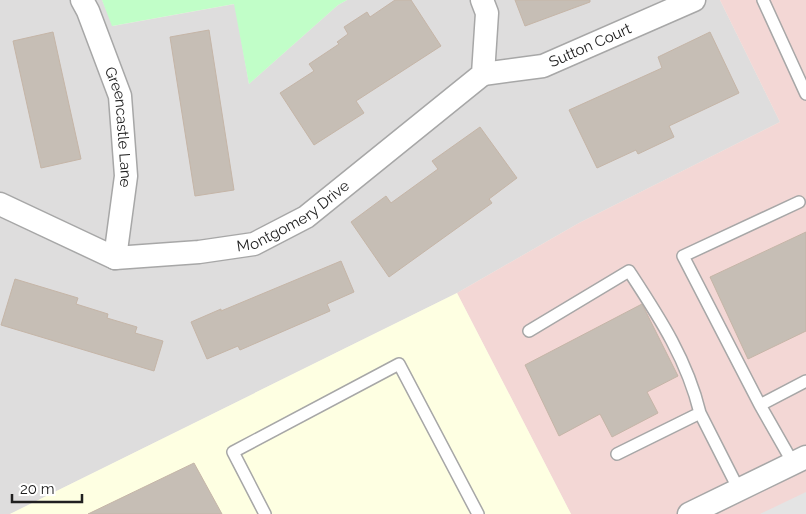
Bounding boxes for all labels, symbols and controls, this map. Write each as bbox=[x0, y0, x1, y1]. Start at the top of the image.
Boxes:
street label: Sutton Court bbox=[546, 20, 634, 71]
street label: Greencastle Lane bbox=[101, 64, 135, 189]
street label: Montgomery Drive bbox=[236, 177, 353, 255]
scale bar bbox=[12, 472, 82, 504]
text: 20 m bbox=[20, 480, 55, 498]

